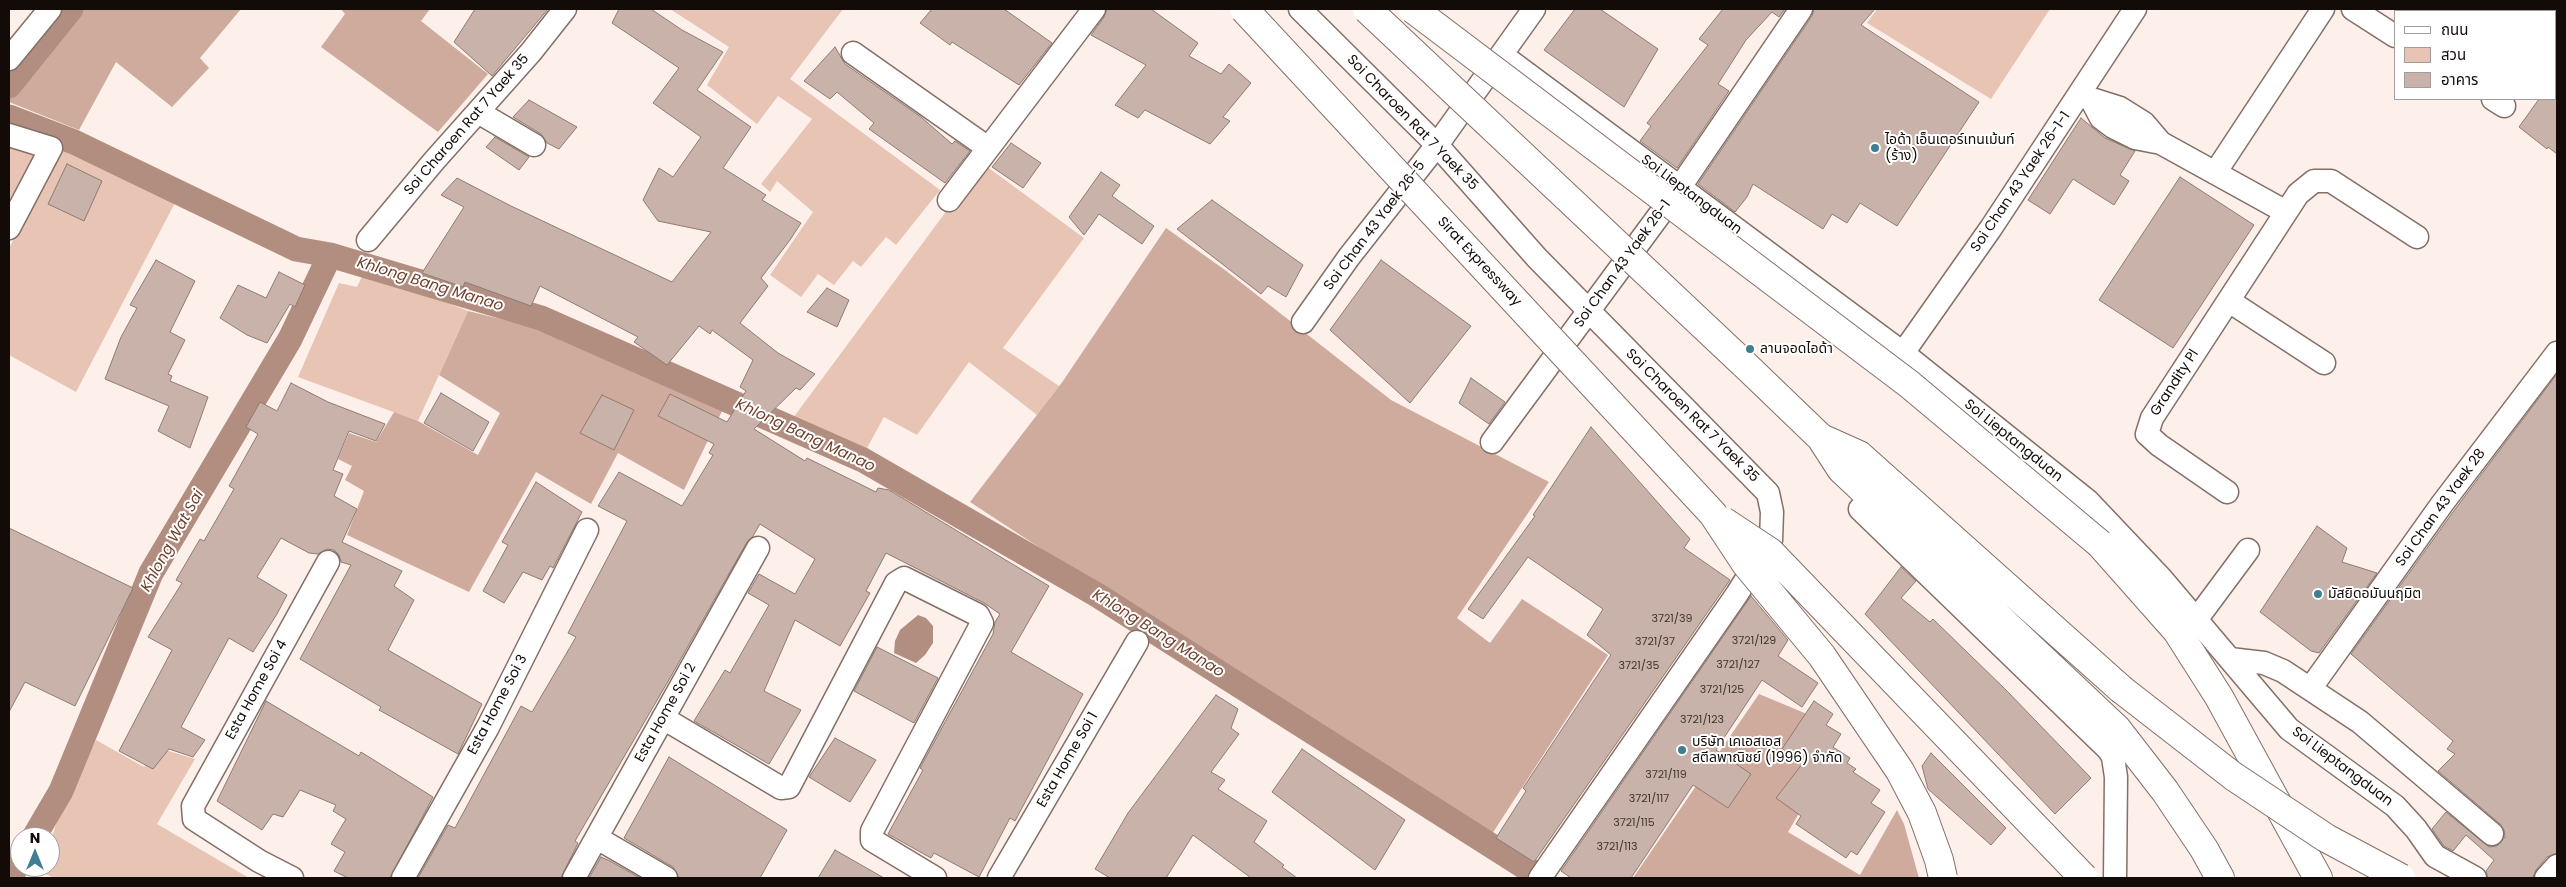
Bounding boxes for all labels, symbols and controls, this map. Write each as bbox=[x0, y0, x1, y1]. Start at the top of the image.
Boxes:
legend bbox=[2394, 10, 2556, 100]
text: ถนน bbox=[2441, 19, 2468, 40]
text: สวน bbox=[2441, 44, 2466, 65]
street label: Soi Charoen Rat 7 Yaek 35 bbox=[401, 51, 533, 199]
street label: Soi Charoen Rat 7 Yaek 35 bbox=[1343, 52, 1481, 194]
text: อาคาร bbox=[2441, 69, 2478, 90]
street label: Soi Chan 43 Yaek 26-1-1 bbox=[1968, 109, 2074, 255]
place label: ไอด้า เอ็นเตอร์เทนเม้นท์ (ร้าง) bbox=[1885, 132, 2015, 164]
marker: ไอด้า เอ็นเตอร์เทนเม้นท์ (ร้าง) bbox=[1869, 142, 1881, 154]
street label: Soi Lieptangduan bbox=[1637, 152, 1745, 238]
street label: Soi Chan 43 Yaek 26-5 bbox=[1321, 158, 1429, 294]
street label: Soi Chan 43 Yaek 26-1 bbox=[1571, 197, 1675, 331]
street label: Sirat Expressway bbox=[1433, 214, 1525, 310]
water label: Khlong Bang Manao bbox=[355, 254, 505, 316]
place label: ลานจอดไอด้า bbox=[1760, 341, 1833, 357]
marker: ลานจอดไอด้า bbox=[1744, 343, 1756, 355]
street label: Soi Charoen Rat 7 Yaek 35 bbox=[1622, 346, 1762, 486]
street label: Grandity Pl bbox=[2147, 347, 2203, 419]
water label: Khlong Bang Manao bbox=[732, 396, 878, 476]
street label: Soi Lieptangduan bbox=[1960, 396, 2066, 486]
street label: Soi Chan 43 Yaek 28 bbox=[2393, 446, 2489, 570]
water label: Khlong Wat Sai bbox=[138, 487, 208, 595]
water label: Khlong Bang Manao bbox=[1089, 586, 1227, 682]
place label: มัสยิดอมันนฤมิต bbox=[2328, 586, 2421, 602]
marker: มัสยิดอมันนฤมิต bbox=[2312, 588, 2324, 600]
house number: 3721/39 bbox=[1652, 612, 1692, 626]
house number: 3721/129 bbox=[1732, 634, 1776, 648]
house number: 3721/37 bbox=[1635, 635, 1675, 649]
street label: Esta Home Soi 4 bbox=[223, 637, 291, 743]
street label: Esta Home Soi 3 bbox=[465, 652, 531, 758]
house number: 3721/127 bbox=[1716, 658, 1760, 672]
house number: 3721/35 bbox=[1619, 659, 1659, 673]
street label: Esta Home Soi 2 bbox=[632, 661, 700, 765]
house number: 3721/125 bbox=[1700, 683, 1744, 697]
street label: Esta Home Soi 1 bbox=[1034, 709, 1102, 811]
house number: 3721/123 bbox=[1680, 713, 1724, 727]
street label: Soi Lieptangduan bbox=[2288, 724, 2396, 810]
place label: บริษัท เคเอสเอส สตีลพาณิชย์ (1996) จำกัด bbox=[1692, 734, 1842, 766]
marker: บริษัท เคเอสเอส สตีลพาณิชย์ (1996) จำกัด bbox=[1676, 744, 1688, 756]
house number: 3721/119 bbox=[1645, 768, 1687, 782]
house number: 3721/117 bbox=[1629, 792, 1669, 806]
house number: 3721/115 bbox=[1613, 816, 1655, 830]
north arrow bbox=[10, 827, 60, 877]
text: N bbox=[30, 828, 40, 848]
house number: 3721/113 bbox=[1596, 840, 1638, 854]

